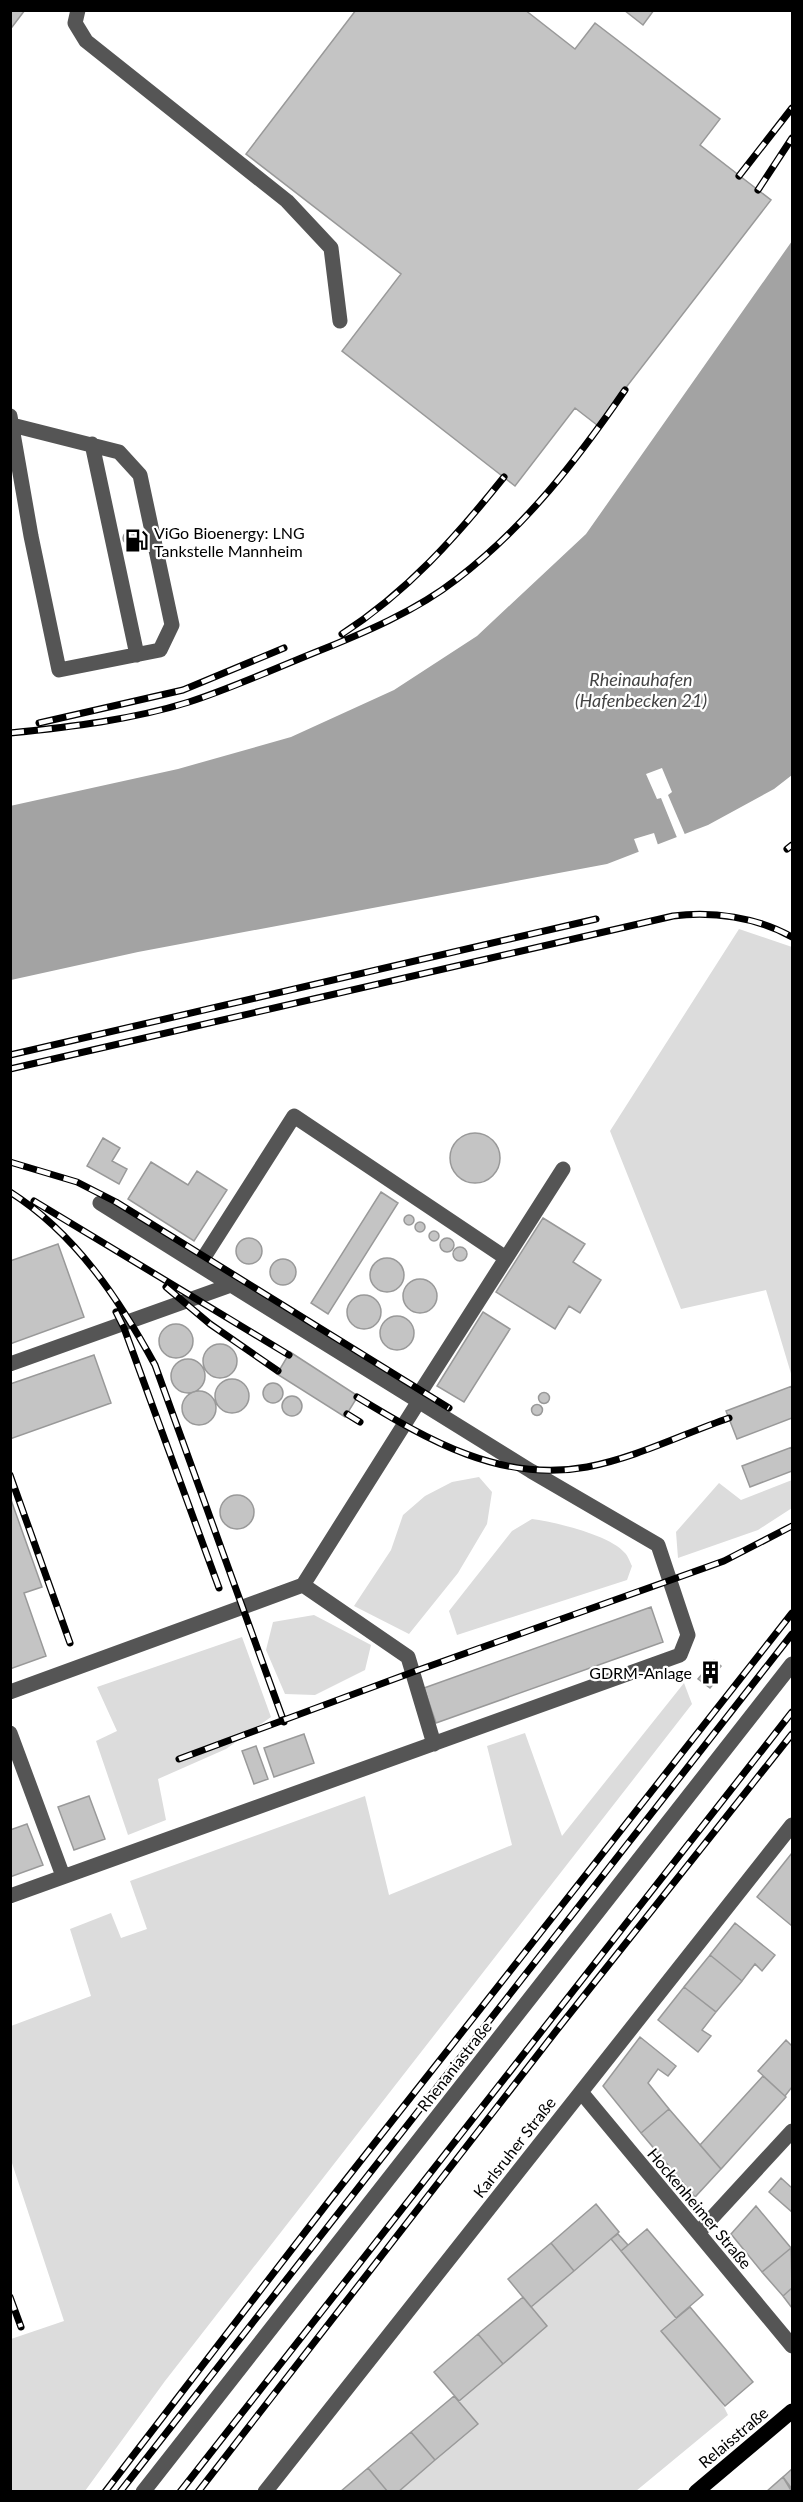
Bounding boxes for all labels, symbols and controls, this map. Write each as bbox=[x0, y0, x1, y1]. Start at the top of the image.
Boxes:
place label: ViGo Bioenergy: LNG Tankstelle Mannheim bbox=[154, 523, 305, 560]
fuel station icon: ViGo Bioenergy: LNG Tankstelle Mannheim bbox=[123, 528, 149, 554]
water label: Rheinauhafen (Hafenbecken 21) bbox=[575, 668, 707, 711]
building icon: GDRM-Anlage bbox=[697, 1659, 723, 1685]
place label: GDRM-Anlage bbox=[589, 1663, 692, 1682]
street label: Rhenaniastraße bbox=[413, 2017, 495, 2115]
street label: Karlsruher Straße bbox=[469, 2093, 559, 2201]
street label: Hockenheimer Straße bbox=[644, 2144, 756, 2272]
street label: Relaisstraße bbox=[695, 2403, 771, 2471]

